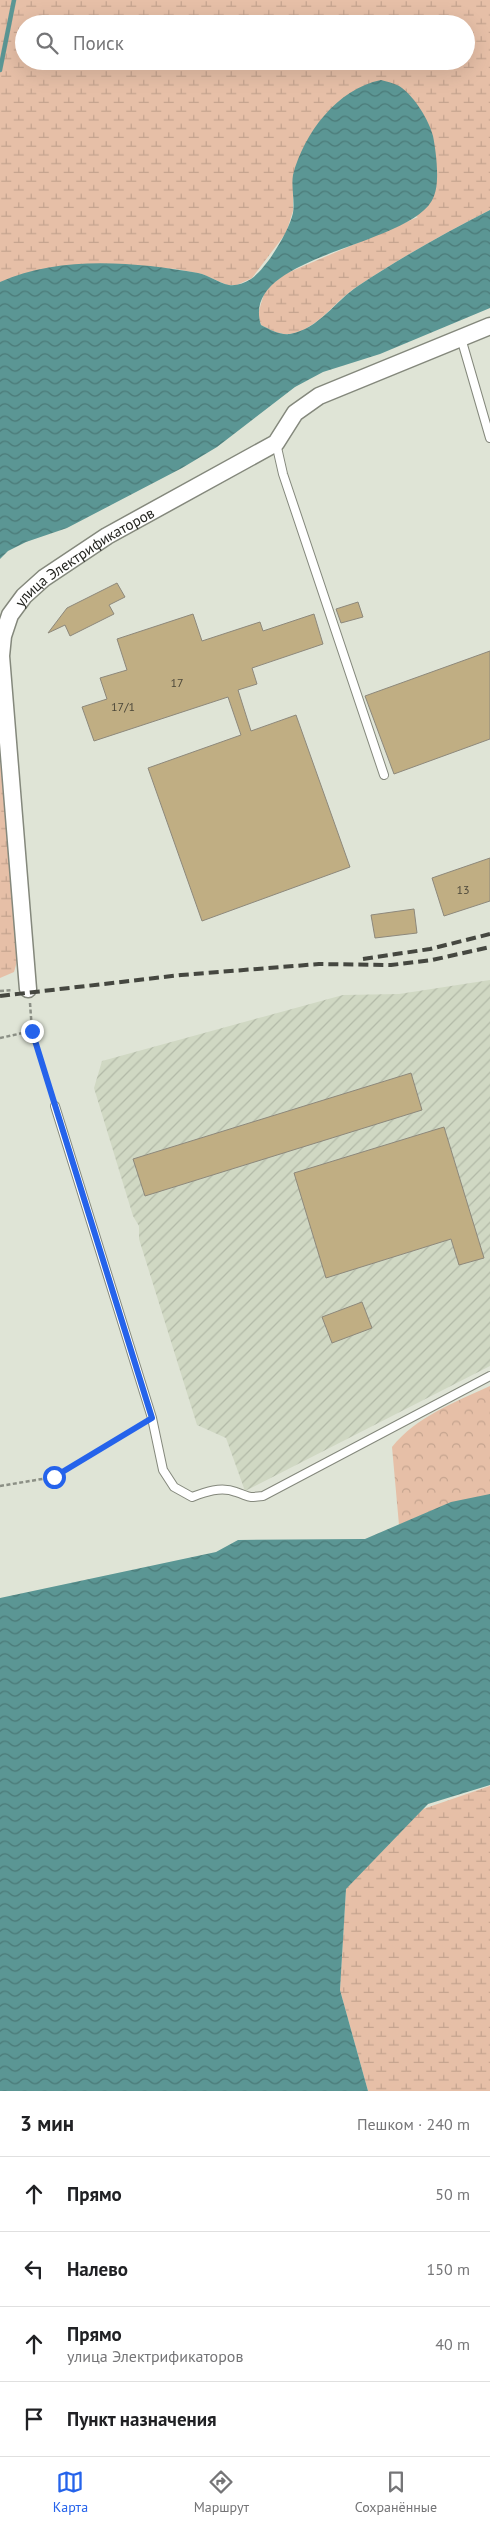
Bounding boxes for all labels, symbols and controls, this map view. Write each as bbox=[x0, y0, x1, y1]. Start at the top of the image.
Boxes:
search box bbox=[15, 15, 475, 70]
icon: search bbox=[33, 29, 61, 57]
text: Поиск bbox=[73, 31, 124, 55]
street label: улица Электрификаторов bbox=[10, 502, 157, 610]
house number: 17 bbox=[170, 675, 184, 690]
house number: 17/1 bbox=[111, 699, 135, 714]
house number: 13 bbox=[456, 882, 470, 897]
route end bbox=[21, 1020, 44, 1043]
route start bbox=[43, 1466, 66, 1489]
text: 3 мин bbox=[20, 2110, 74, 2137]
text: Пешком · 240 m bbox=[357, 2114, 470, 2134]
icon: ahead bbox=[20, 2180, 48, 2208]
text: Прямо bbox=[67, 2182, 122, 2206]
text: 50 m bbox=[435, 2184, 470, 2204]
icon: left bbox=[20, 2255, 48, 2283]
text: Налево bbox=[67, 2257, 128, 2281]
text: 150 m bbox=[427, 2259, 470, 2279]
text: Прямо bbox=[67, 2322, 122, 2346]
icon: ahead bbox=[20, 2330, 48, 2358]
text: 40 m bbox=[435, 2334, 470, 2354]
text: улица Электрификаторов bbox=[67, 2346, 243, 2366]
icon: arrive bbox=[20, 2405, 48, 2433]
text: Пункт назначения bbox=[67, 2407, 217, 2431]
tab: Карта bbox=[53, 2468, 88, 2516]
tab: Маршрут bbox=[194, 2468, 249, 2516]
tab: Сохранённые bbox=[355, 2468, 437, 2516]

